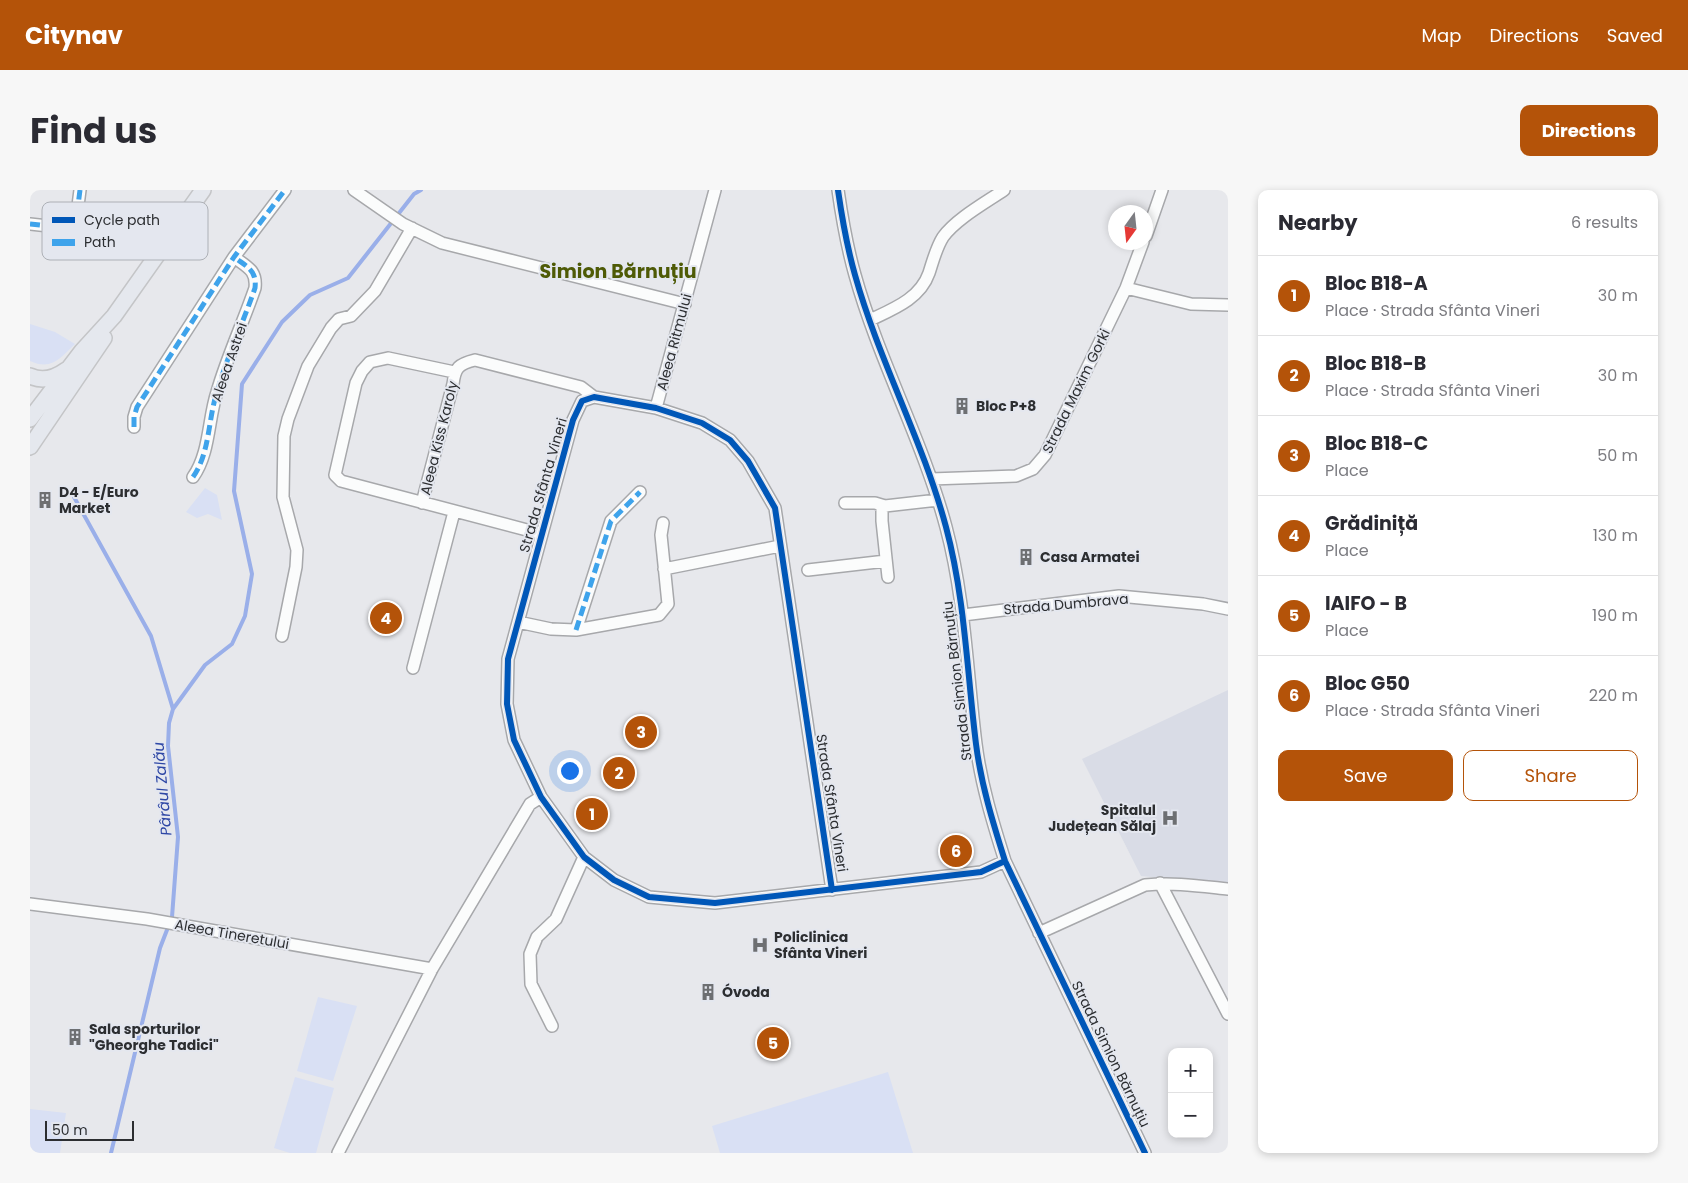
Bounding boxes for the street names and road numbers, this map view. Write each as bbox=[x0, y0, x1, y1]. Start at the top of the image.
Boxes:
street label: Aleea Ritmului bbox=[651, 291, 697, 393]
street label: Aleea Astrei bbox=[206, 320, 252, 404]
street label: Strada Maxim Gorki bbox=[1037, 325, 1115, 457]
street label: Aleea Kiss Karoly bbox=[415, 379, 463, 497]
street label: Strada Sfânta Vineri bbox=[514, 415, 572, 555]
street label: Strada Dumbrava bbox=[1003, 589, 1129, 619]
street label: Strada Simion Bărnuțiu bbox=[937, 600, 977, 762]
street label: Strada Sfânta Vineri bbox=[811, 733, 853, 873]
street label: Aleea Tineretului bbox=[173, 914, 291, 954]
street label: Strada Simion Bărnuțiu bbox=[1067, 977, 1155, 1131]

